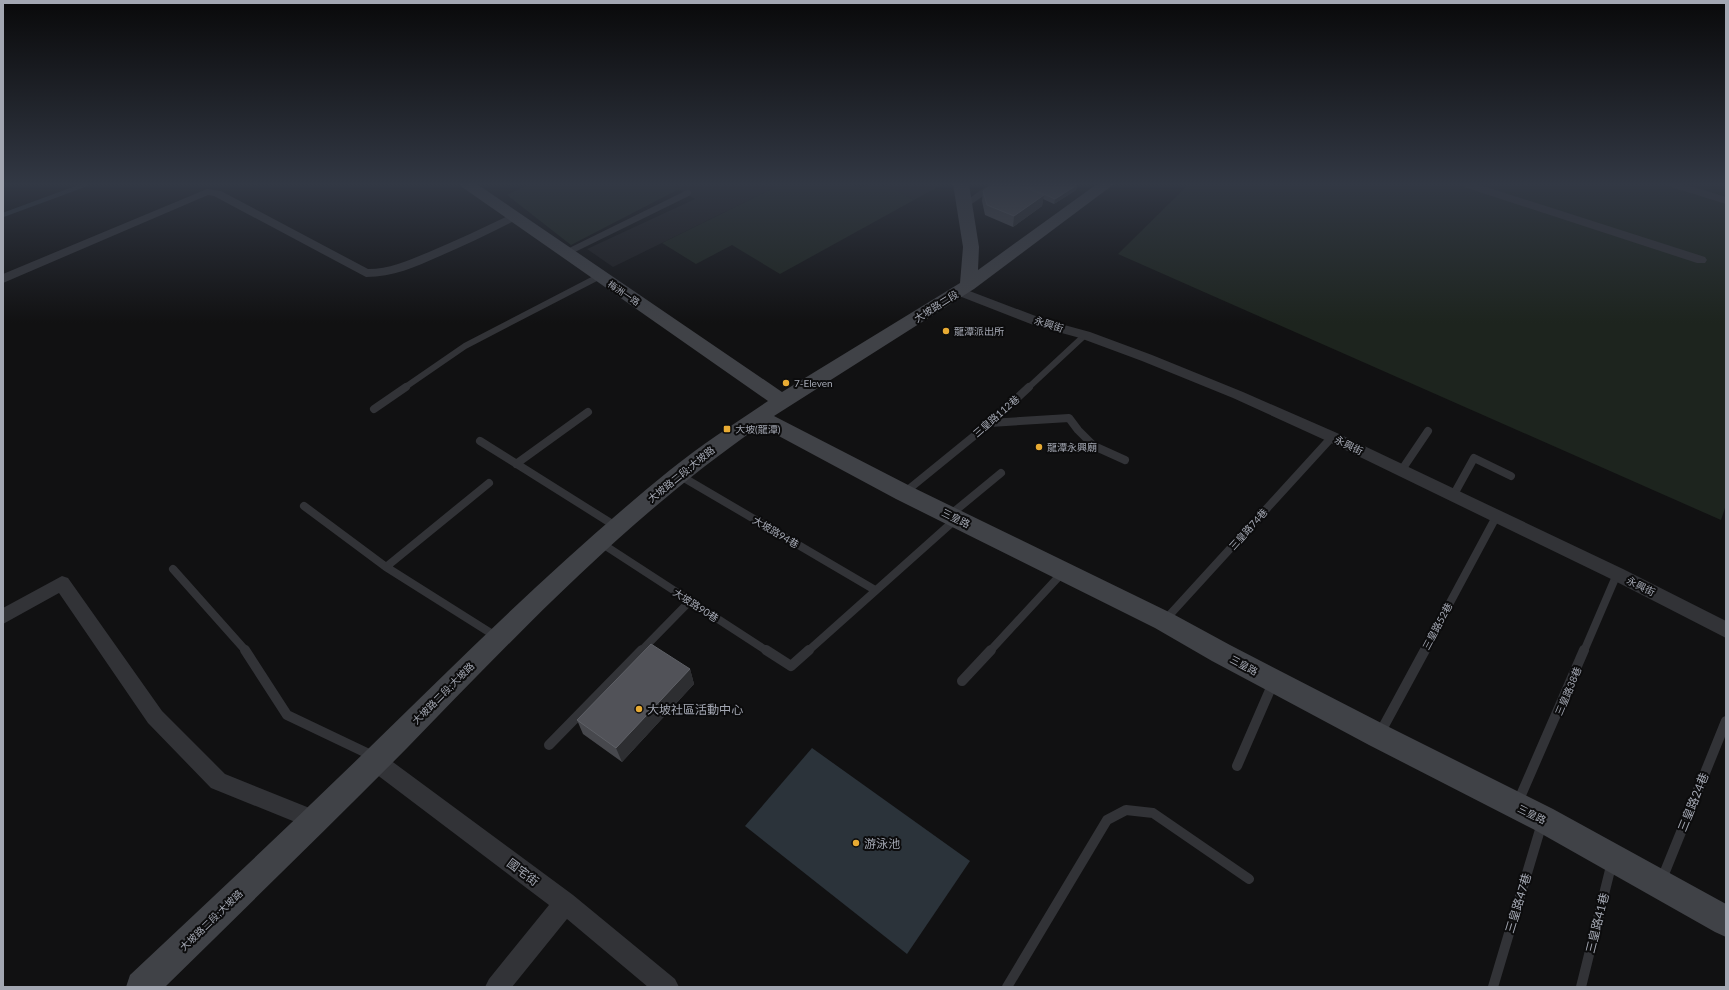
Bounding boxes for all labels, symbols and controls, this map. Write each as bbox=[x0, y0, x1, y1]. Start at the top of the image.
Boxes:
street label: 梅洲一路 bbox=[606, 278, 642, 308]
street label: 大坡路二段 bbox=[912, 288, 960, 324]
street label: 永興街 bbox=[1033, 314, 1065, 334]
place label: 龍潭派出所 bbox=[954, 325, 1004, 337]
marker: 龍潭派出所 bbox=[941, 326, 951, 336]
place label: 7-Eleven bbox=[794, 377, 833, 389]
marker: 7-Eleven bbox=[781, 378, 791, 388]
street label: 三皇路112巷 bbox=[970, 393, 1022, 439]
place label: 大坡(龍潭) bbox=[735, 423, 781, 435]
marker: 大坡(龍潭) bbox=[722, 424, 732, 434]
street label: 永興街 bbox=[1333, 433, 1365, 457]
place label: 龍潭永興廟 bbox=[1047, 441, 1097, 453]
marker: 龍潭永興廟 bbox=[1034, 442, 1044, 452]
street label: 大坡路二段;大坡路 bbox=[645, 443, 717, 505]
street label: 三皇路 bbox=[940, 506, 972, 530]
street label: 三皇路74巷 bbox=[1226, 506, 1270, 552]
street label: 大坡路94巷 bbox=[751, 514, 801, 550]
street label: 永興街 bbox=[1625, 574, 1657, 598]
street label: 大坡路90巷 bbox=[671, 586, 721, 624]
street label: 三皇路52巷 bbox=[1420, 600, 1454, 652]
street label: 三皇路 bbox=[1228, 653, 1260, 677]
street label: 大坡路二段;大坡路 bbox=[410, 660, 476, 726]
street label: 三皇路38巷 bbox=[1552, 665, 1584, 717]
place label: 大坡社區活動中心 bbox=[647, 702, 743, 717]
marker: 大坡社區活動中心 bbox=[634, 704, 644, 714]
street label: 三皇路24巷 bbox=[1674, 770, 1712, 834]
street label: 三皇路 bbox=[1516, 802, 1548, 826]
place label: 游泳池 bbox=[864, 836, 900, 851]
marker: 游泳池 bbox=[851, 838, 861, 848]
street label: 國宅街 bbox=[504, 855, 542, 889]
street label: 三皇路47巷 bbox=[1502, 871, 1534, 935]
street label: 大坡路二段;大坡路 bbox=[177, 887, 245, 953]
street label: 三皇路41巷 bbox=[1582, 891, 1612, 955]

